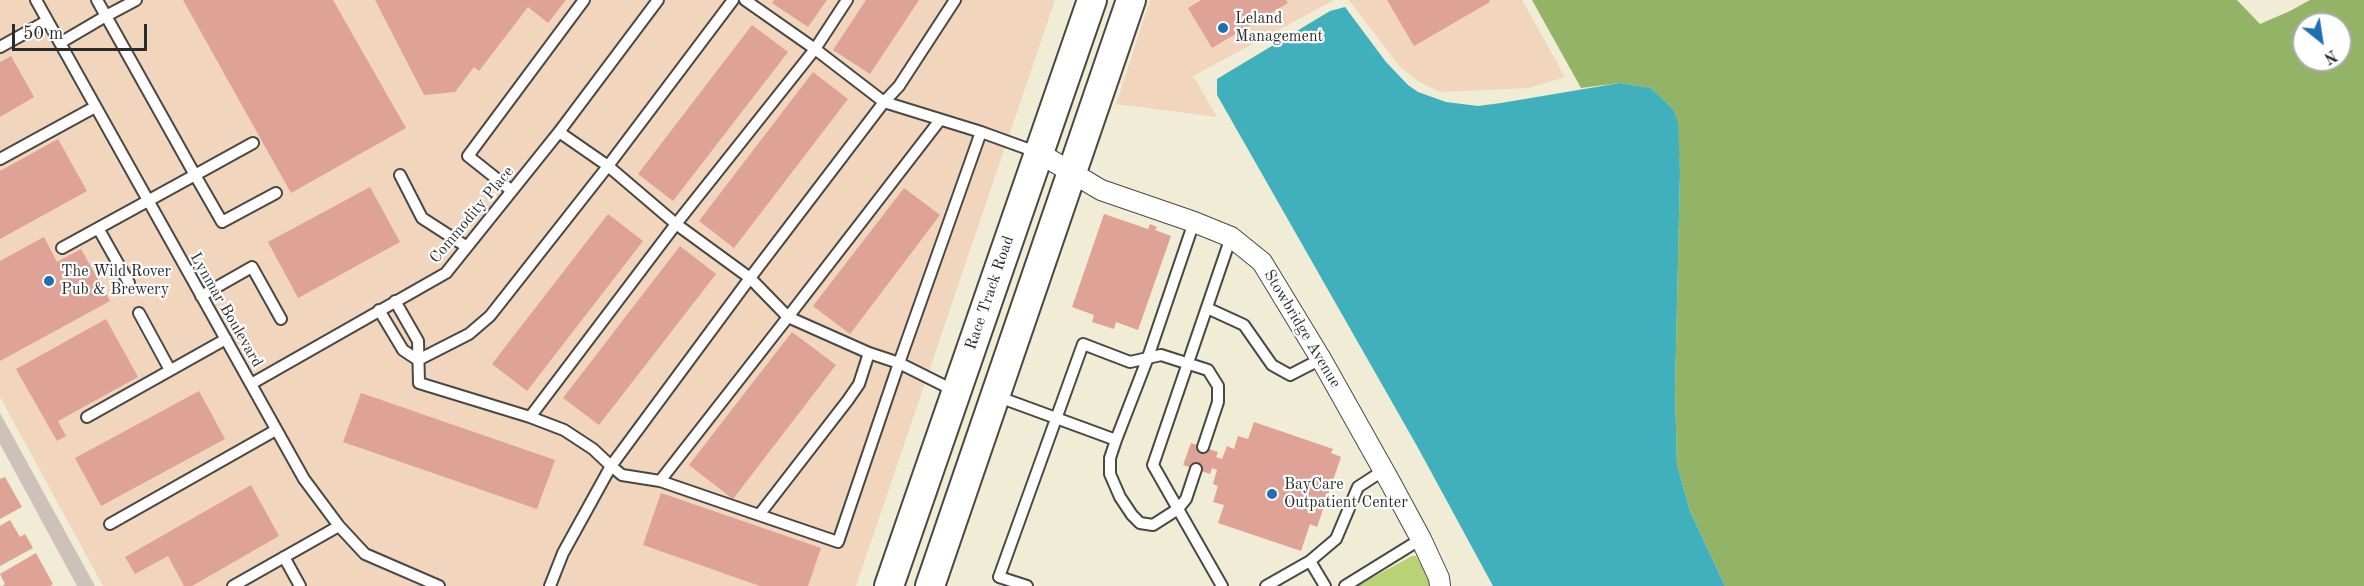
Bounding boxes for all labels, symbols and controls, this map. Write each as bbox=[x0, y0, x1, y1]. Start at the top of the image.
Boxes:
place label: Leland Management bbox=[1235, 9, 1323, 47]
scale bar bbox=[15, 12, 150, 50]
north arrow bbox=[2292, 12, 2352, 72]
marker: Leland Management bbox=[1216, 21, 1230, 35]
text: 50 m bbox=[23, 25, 63, 43]
text: N bbox=[2321, 46, 2339, 66]
street label: Commodity Place bbox=[426, 163, 518, 267]
street label: Race Track Road bbox=[961, 233, 1019, 353]
street label: Lynmar Boulevard bbox=[185, 249, 267, 371]
place label: The Wild Rover Pub & Brewery bbox=[61, 262, 171, 300]
street label: Stowbridge Avenue bbox=[1259, 266, 1345, 392]
marker: The Wild Rover Pub & Brewery bbox=[42, 274, 56, 288]
place label: BayCare Outpatient Center bbox=[1284, 475, 1408, 513]
marker: BayCare Outpatient Center bbox=[1265, 487, 1279, 501]

